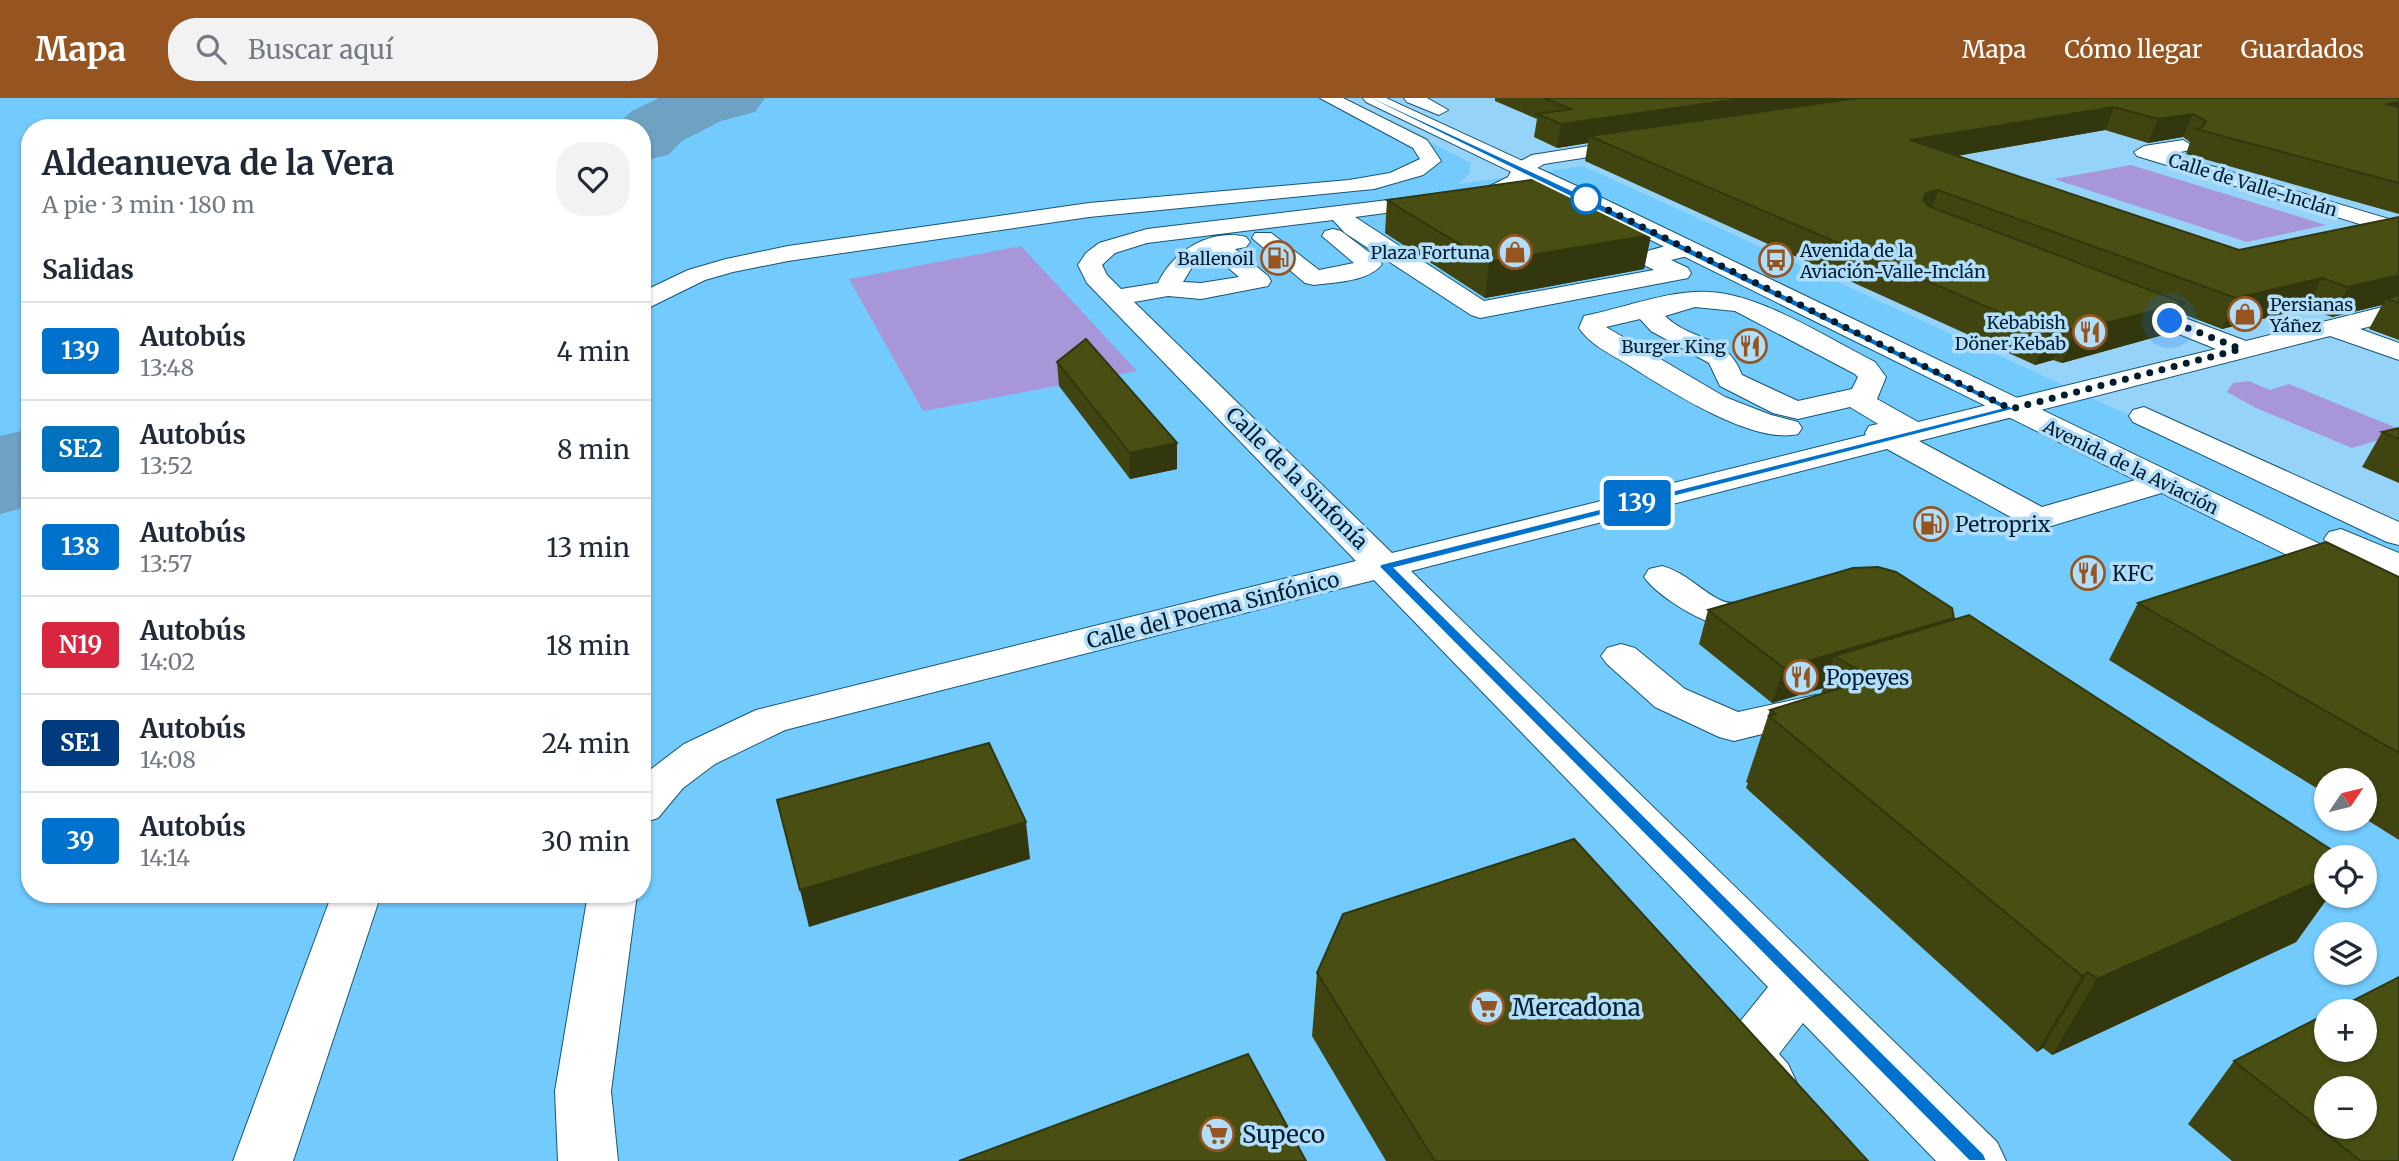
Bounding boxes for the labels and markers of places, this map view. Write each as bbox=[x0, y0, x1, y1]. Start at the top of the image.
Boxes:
unlabelled marker bbox=[1571, 184, 1601, 214]
shop icon: Plaza Fortuna bbox=[1496, 233, 1534, 271]
fuel station icon: Ballenoil bbox=[1259, 239, 1297, 277]
place label: Avenida de la Aviación-Valle-Inclán bbox=[1799, 239, 1986, 283]
place label: Plaza Fortuna bbox=[1371, 241, 1490, 264]
bus stop icon: Avenida de la Aviación-Valle-Inclán bbox=[1757, 241, 1795, 279]
place label: Ballenoil bbox=[1177, 247, 1254, 270]
place label: Persianas Yáñez bbox=[2269, 293, 2353, 337]
shop icon: Persianas Yáñez bbox=[2226, 295, 2264, 333]
place label: Kebabish Döner Kebab bbox=[1955, 311, 2066, 355]
restaurant icon: Kebabish Döner Kebab bbox=[2071, 313, 2109, 351]
restaurant icon: Burger King bbox=[1731, 327, 1769, 365]
place label: Burger King bbox=[1621, 335, 1726, 358]
fuel station icon: Petroprix bbox=[1912, 505, 1950, 543]
place label: Petroprix bbox=[1955, 511, 2051, 538]
restaurant icon: KFC bbox=[2069, 554, 2107, 592]
place label: KFC bbox=[2112, 560, 2154, 587]
restaurant icon: Popeyes bbox=[1782, 658, 1820, 696]
place label: Popeyes bbox=[1826, 664, 1909, 691]
supermarket icon: Mercadona bbox=[1468, 988, 1506, 1026]
place label: Mercadona bbox=[1512, 992, 1641, 1023]
supermarket icon: Supeco bbox=[1198, 1115, 1236, 1153]
place label: Supeco bbox=[1242, 1119, 1325, 1150]

